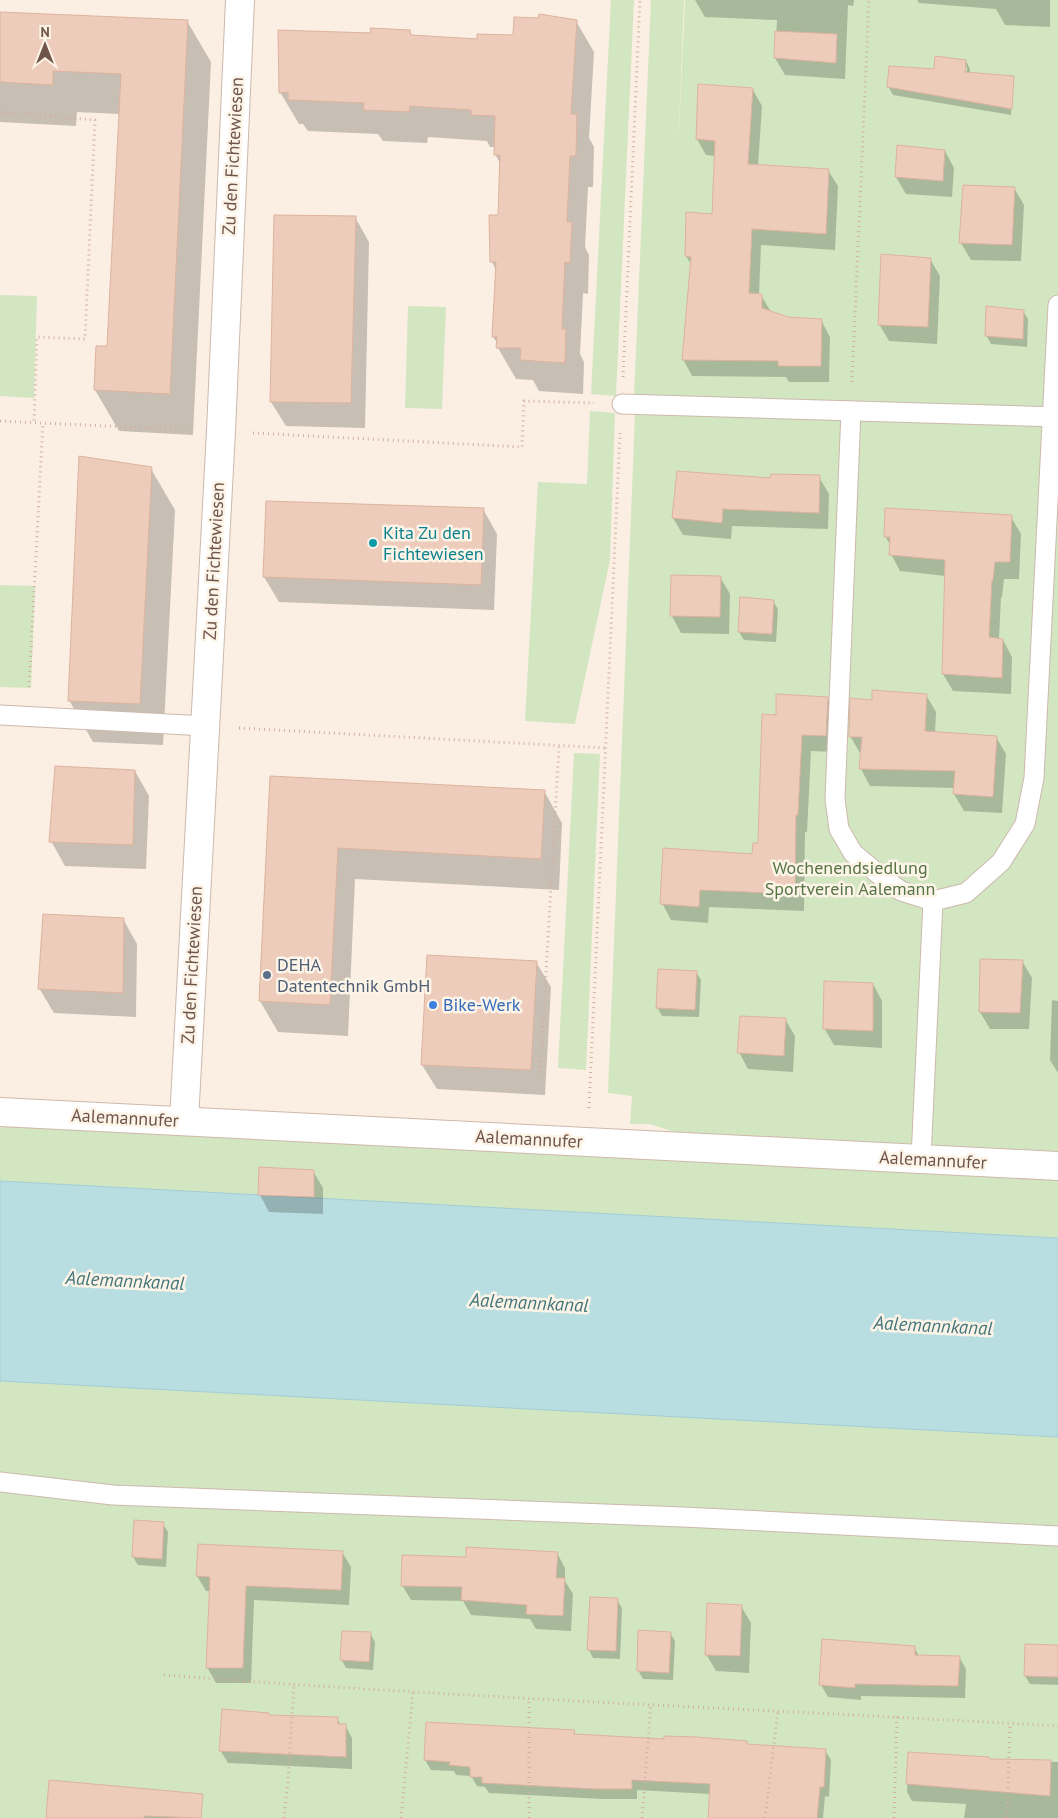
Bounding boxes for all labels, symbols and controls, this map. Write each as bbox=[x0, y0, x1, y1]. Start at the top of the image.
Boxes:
north arrow bbox=[20, 20, 70, 70]
text: N bbox=[40, 23, 50, 41]
street label: Zu den Fichtewiesen bbox=[217, 76, 248, 236]
street label: Zu den Fichtewiesen bbox=[198, 481, 229, 641]
place label: Kita Zu den Fichtewiesen bbox=[383, 521, 484, 565]
marker: Kita Zu den Fichtewiesen bbox=[367, 537, 379, 549]
park label: Wochenendsiedlung Sportverein Aalemann bbox=[765, 856, 935, 900]
street label: Zu den Fichtewiesen bbox=[176, 885, 207, 1045]
place label: DEHA Datentechnik GmbH bbox=[277, 953, 430, 997]
marker: DEHA Datentechnik GmbH bbox=[261, 969, 273, 981]
place label: Bike-Werk bbox=[443, 993, 521, 1016]
marker: Bike-Werk bbox=[427, 999, 439, 1011]
street label: Aalemannufer bbox=[71, 1103, 179, 1132]
street label: Aalemannufer bbox=[475, 1124, 583, 1153]
street label: Aalemannufer bbox=[879, 1145, 987, 1174]
water label: Aalemannkanal bbox=[64, 1265, 185, 1295]
water label: Aalemannkanal bbox=[468, 1287, 589, 1317]
water label: Aalemannkanal bbox=[872, 1310, 993, 1340]

